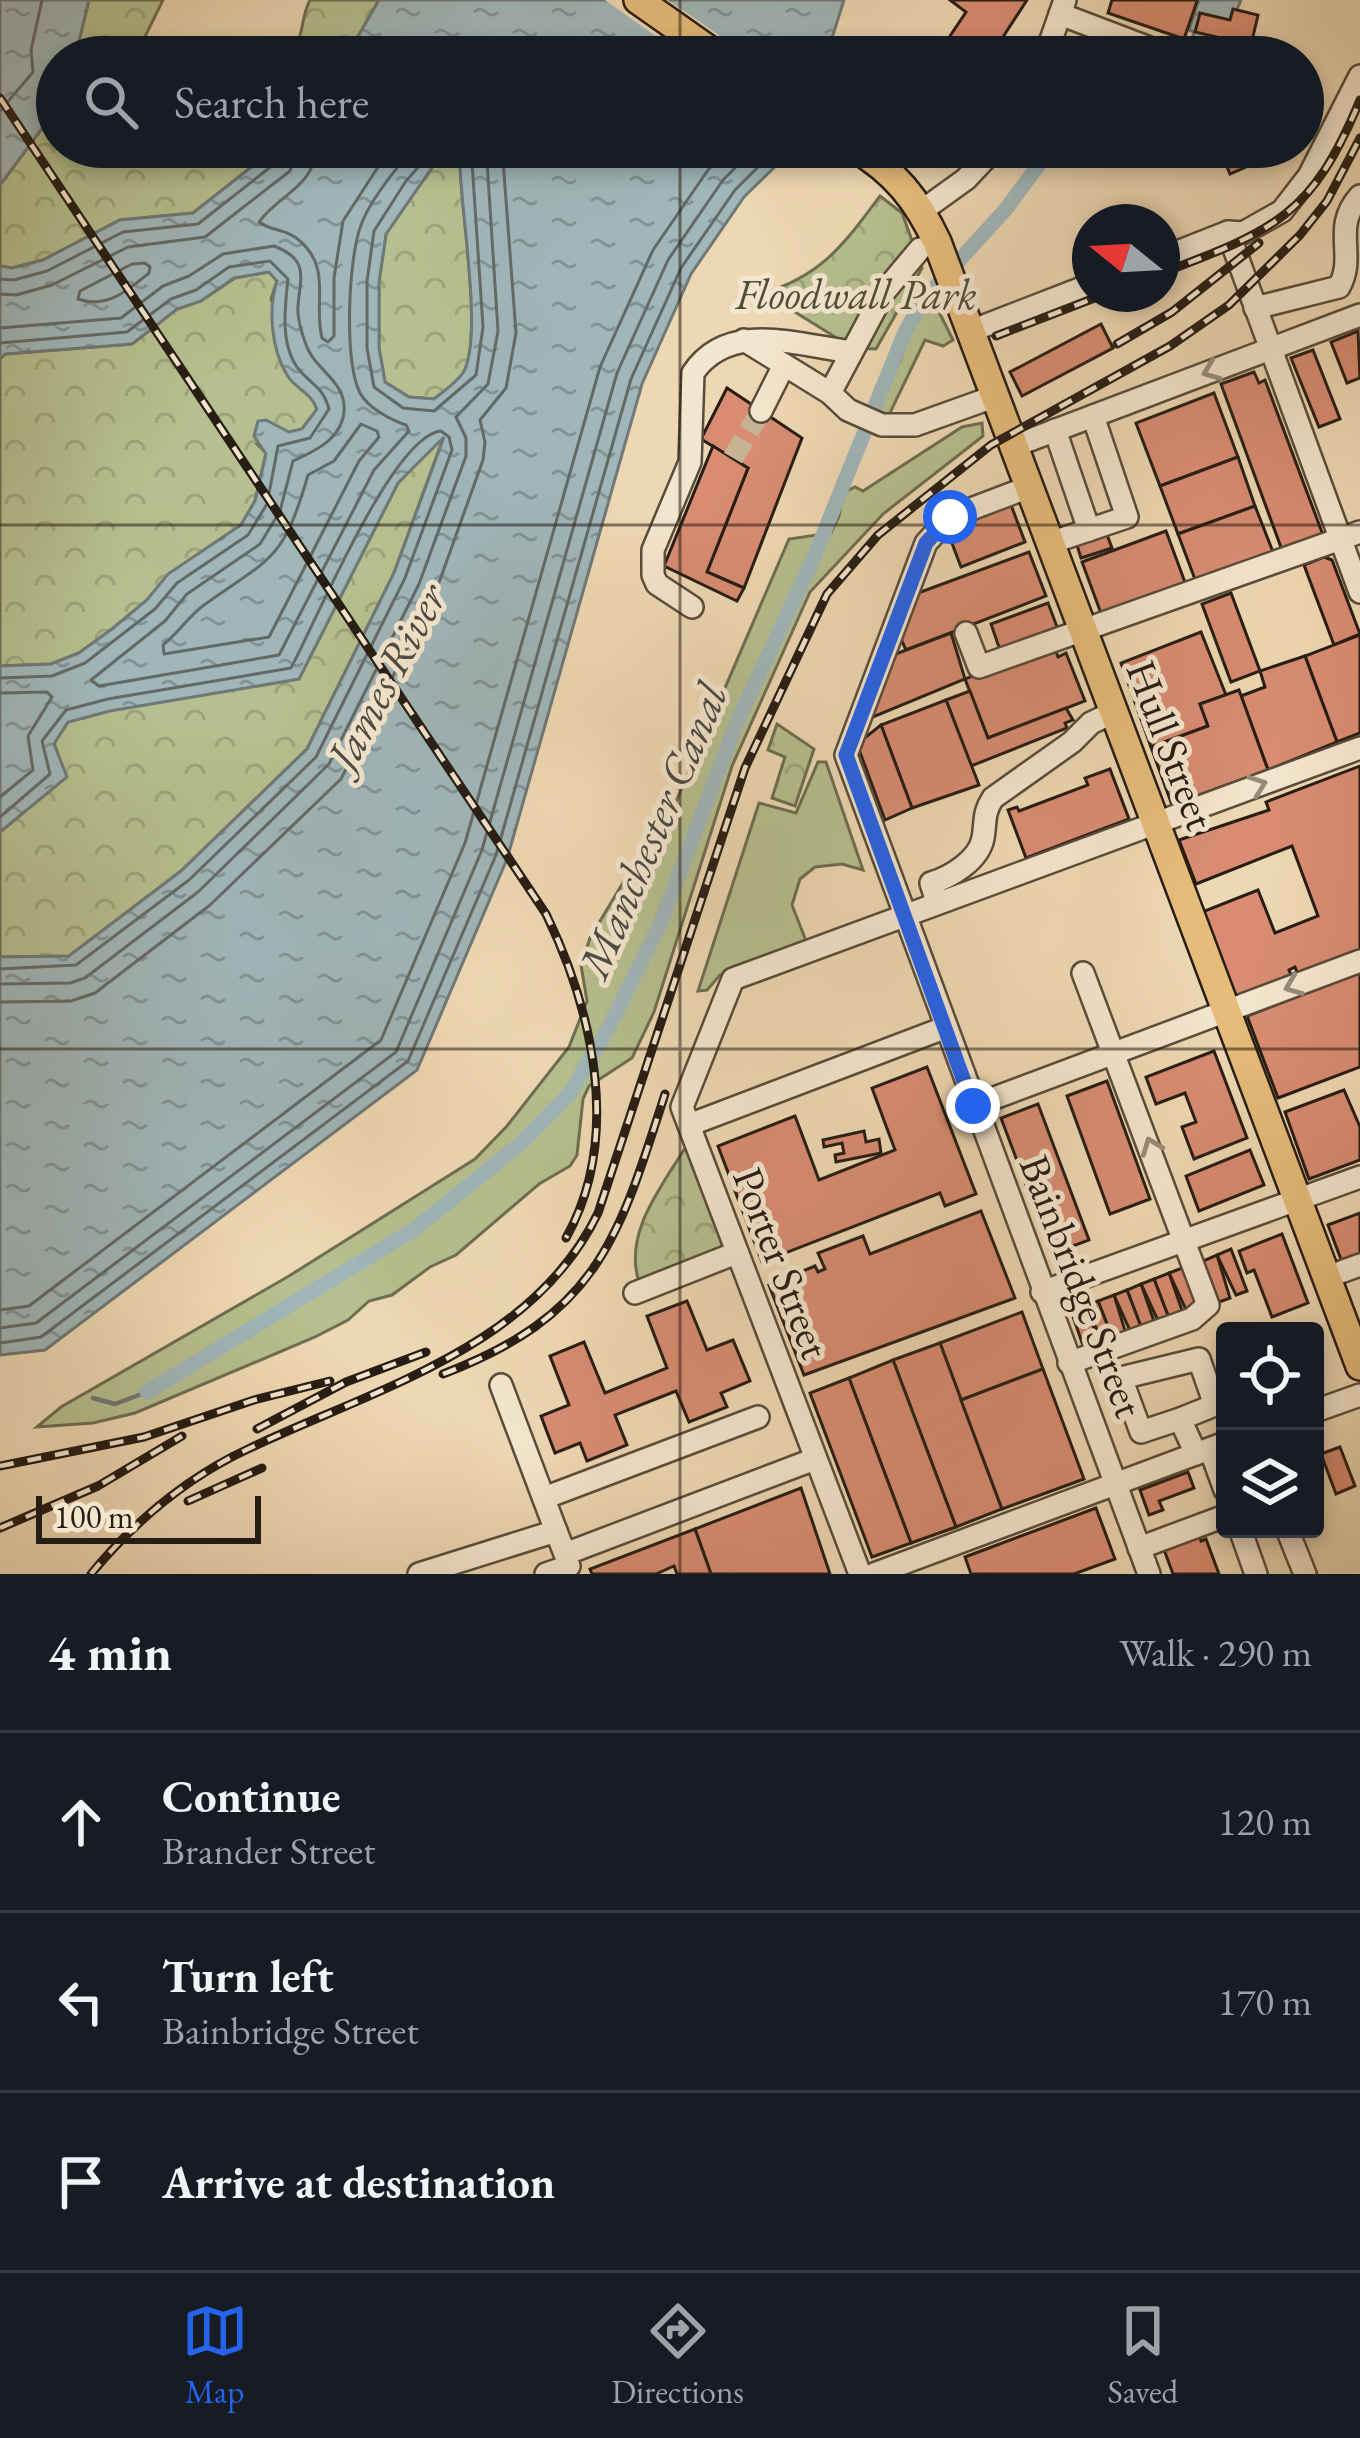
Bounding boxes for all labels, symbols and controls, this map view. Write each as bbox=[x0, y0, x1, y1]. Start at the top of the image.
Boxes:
search box bbox=[36, 36, 1324, 168]
icon: search bbox=[78, 69, 144, 135]
text: Search here bbox=[174, 73, 369, 131]
north arrow bbox=[1072, 204, 1180, 312]
park label: Floodwall Park bbox=[734, 267, 977, 322]
one-way arrow bbox=[1202, 356, 1223, 381]
route start bbox=[923, 490, 977, 544]
water label: James River bbox=[309, 572, 460, 787]
street label: Hull Street bbox=[1114, 653, 1228, 837]
water label: Manchester Canal bbox=[563, 673, 741, 989]
one-way arrow bbox=[1246, 775, 1267, 799]
one-way arrow bbox=[1284, 972, 1305, 997]
route end bbox=[946, 1079, 1000, 1133]
one-way arrow bbox=[1141, 1137, 1166, 1158]
street label: Bainbridge Street bbox=[1007, 1147, 1157, 1425]
street label: Porter Street bbox=[720, 1160, 844, 1366]
map controls bbox=[1216, 1322, 1324, 1538]
button: locate bbox=[1216, 1322, 1324, 1430]
button: layers bbox=[1216, 1430, 1324, 1538]
scale bar bbox=[36, 1490, 261, 1543]
text: 100 m bbox=[54, 1495, 134, 1538]
text: 4 min bbox=[48, 1619, 172, 1685]
text: Walk · 290 m bbox=[1119, 1627, 1312, 1678]
text: Continue bbox=[162, 1767, 340, 1825]
icon: ahead bbox=[48, 1789, 114, 1855]
text: 120 m bbox=[1218, 1796, 1312, 1847]
text: Brander Street bbox=[162, 1825, 376, 1876]
text: Turn left bbox=[162, 1947, 334, 2005]
icon: left bbox=[48, 1969, 114, 2035]
text: 170 m bbox=[1218, 1976, 1312, 2027]
text: Bainbridge Street bbox=[162, 2005, 419, 2056]
icon: arrive bbox=[48, 2149, 114, 2215]
text: Arrive at destination bbox=[162, 2153, 555, 2211]
tab: Map bbox=[182, 2298, 248, 2413]
tab: Directions bbox=[611, 2298, 744, 2413]
tab: Saved bbox=[1108, 2298, 1178, 2413]

